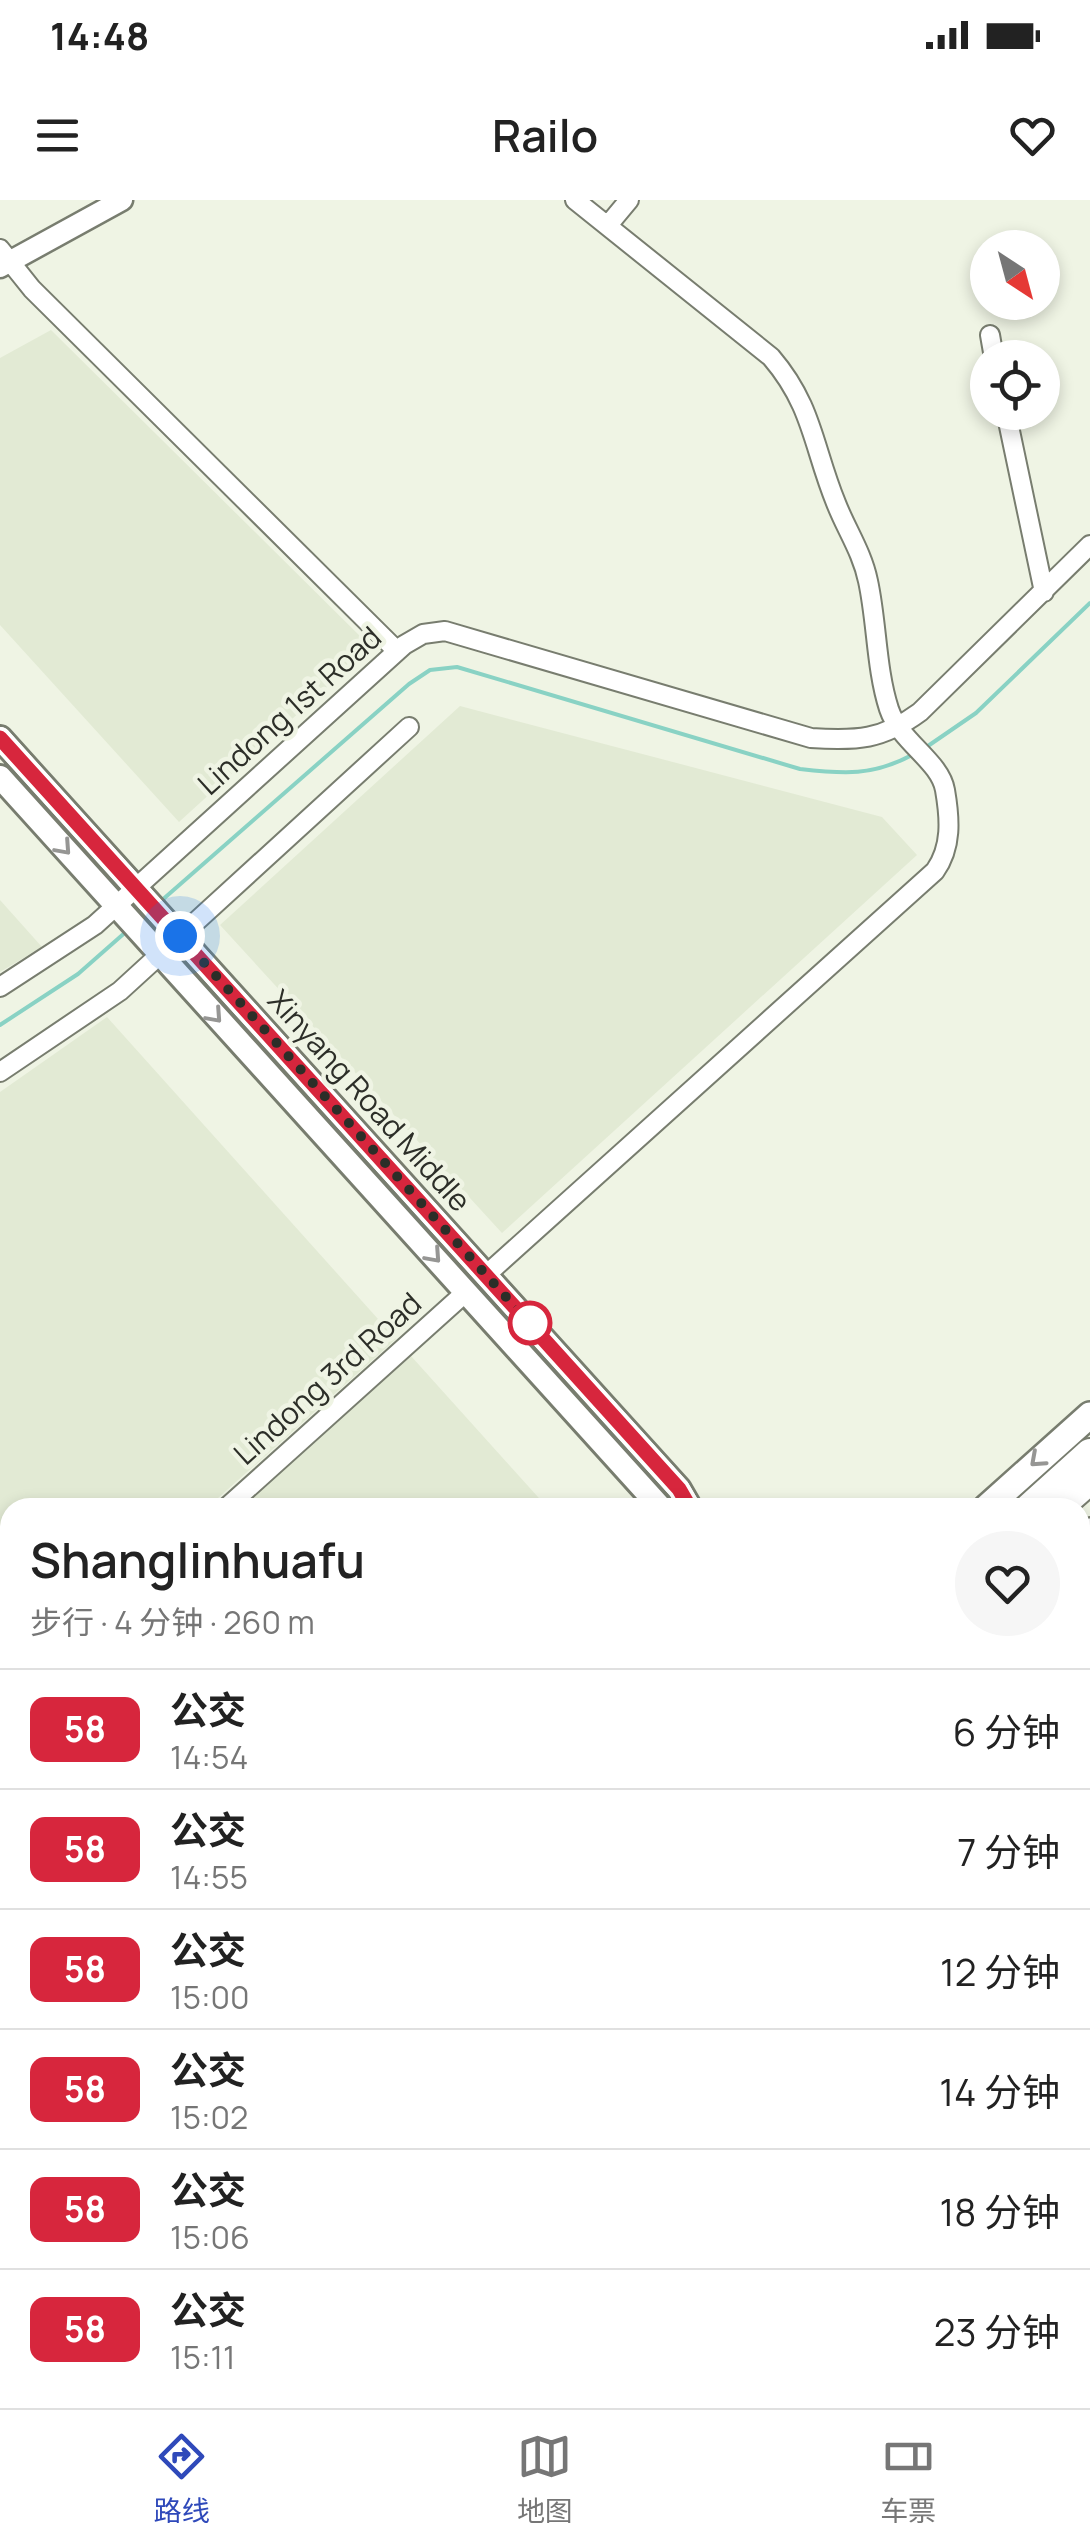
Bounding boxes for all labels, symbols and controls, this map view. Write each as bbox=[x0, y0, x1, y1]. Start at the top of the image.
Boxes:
text: 14:48 bbox=[50, 9, 149, 61]
text: Railo bbox=[492, 104, 598, 166]
icon: menu bbox=[30, 108, 85, 163]
icon: heart bbox=[1005, 108, 1060, 163]
north arrow bbox=[970, 230, 1060, 320]
map controls bbox=[970, 230, 1060, 430]
button: locate bbox=[970, 340, 1060, 430]
street label: Lindong 1st Road bbox=[188, 616, 390, 803]
one-way arrow bbox=[52, 836, 70, 855]
your location bbox=[155, 911, 205, 961]
street label: Xinyang Road Middle bbox=[259, 980, 481, 1220]
one-way arrow bbox=[204, 1004, 222, 1022]
one-way arrow bbox=[422, 1244, 440, 1263]
street label: Lindong 3rd Road bbox=[224, 1283, 430, 1473]
unlabelled marker bbox=[509, 1302, 551, 1344]
one-way arrow bbox=[1030, 1449, 1049, 1467]
text: Shanglinhuafu bbox=[30, 1527, 365, 1592]
button: heart bbox=[955, 1531, 1060, 1636]
text: 步行 · 4 分钟 · 260 m bbox=[30, 1600, 315, 1644]
text: 公交 bbox=[170, 1683, 246, 1735]
text: 58 bbox=[64, 1705, 106, 1753]
text: 6 分钟 bbox=[953, 1705, 1060, 1757]
text: 14:54 bbox=[170, 1735, 248, 1779]
text: 公交 bbox=[170, 1803, 246, 1855]
text: 58 bbox=[64, 1825, 106, 1873]
text: 7 分钟 bbox=[957, 1825, 1060, 1877]
text: 14:55 bbox=[170, 1855, 248, 1899]
text: 公交 bbox=[170, 1923, 246, 1975]
text: 58 bbox=[64, 1945, 106, 1993]
text: 12 分钟 bbox=[940, 1945, 1060, 1997]
text: 15:00 bbox=[170, 1975, 250, 2019]
text: 公交 bbox=[170, 2043, 246, 2095]
text: 58 bbox=[64, 2065, 106, 2113]
text: 14 分钟 bbox=[939, 2065, 1060, 2117]
text: 15:02 bbox=[170, 2095, 248, 2139]
text: 公交 bbox=[170, 2163, 246, 2215]
text: 58 bbox=[64, 2185, 106, 2233]
text: 18 分钟 bbox=[940, 2185, 1060, 2237]
text: 15:06 bbox=[170, 2215, 250, 2259]
text: 公交 bbox=[170, 2283, 246, 2335]
text: 58 bbox=[64, 2305, 106, 2353]
text: 23 分钟 bbox=[934, 2305, 1060, 2357]
text: 15:11 bbox=[170, 2335, 236, 2379]
tab: 路线 bbox=[154, 2429, 210, 2529]
tab: 地图 bbox=[517, 2429, 573, 2529]
tab: 车票 bbox=[880, 2429, 936, 2529]

